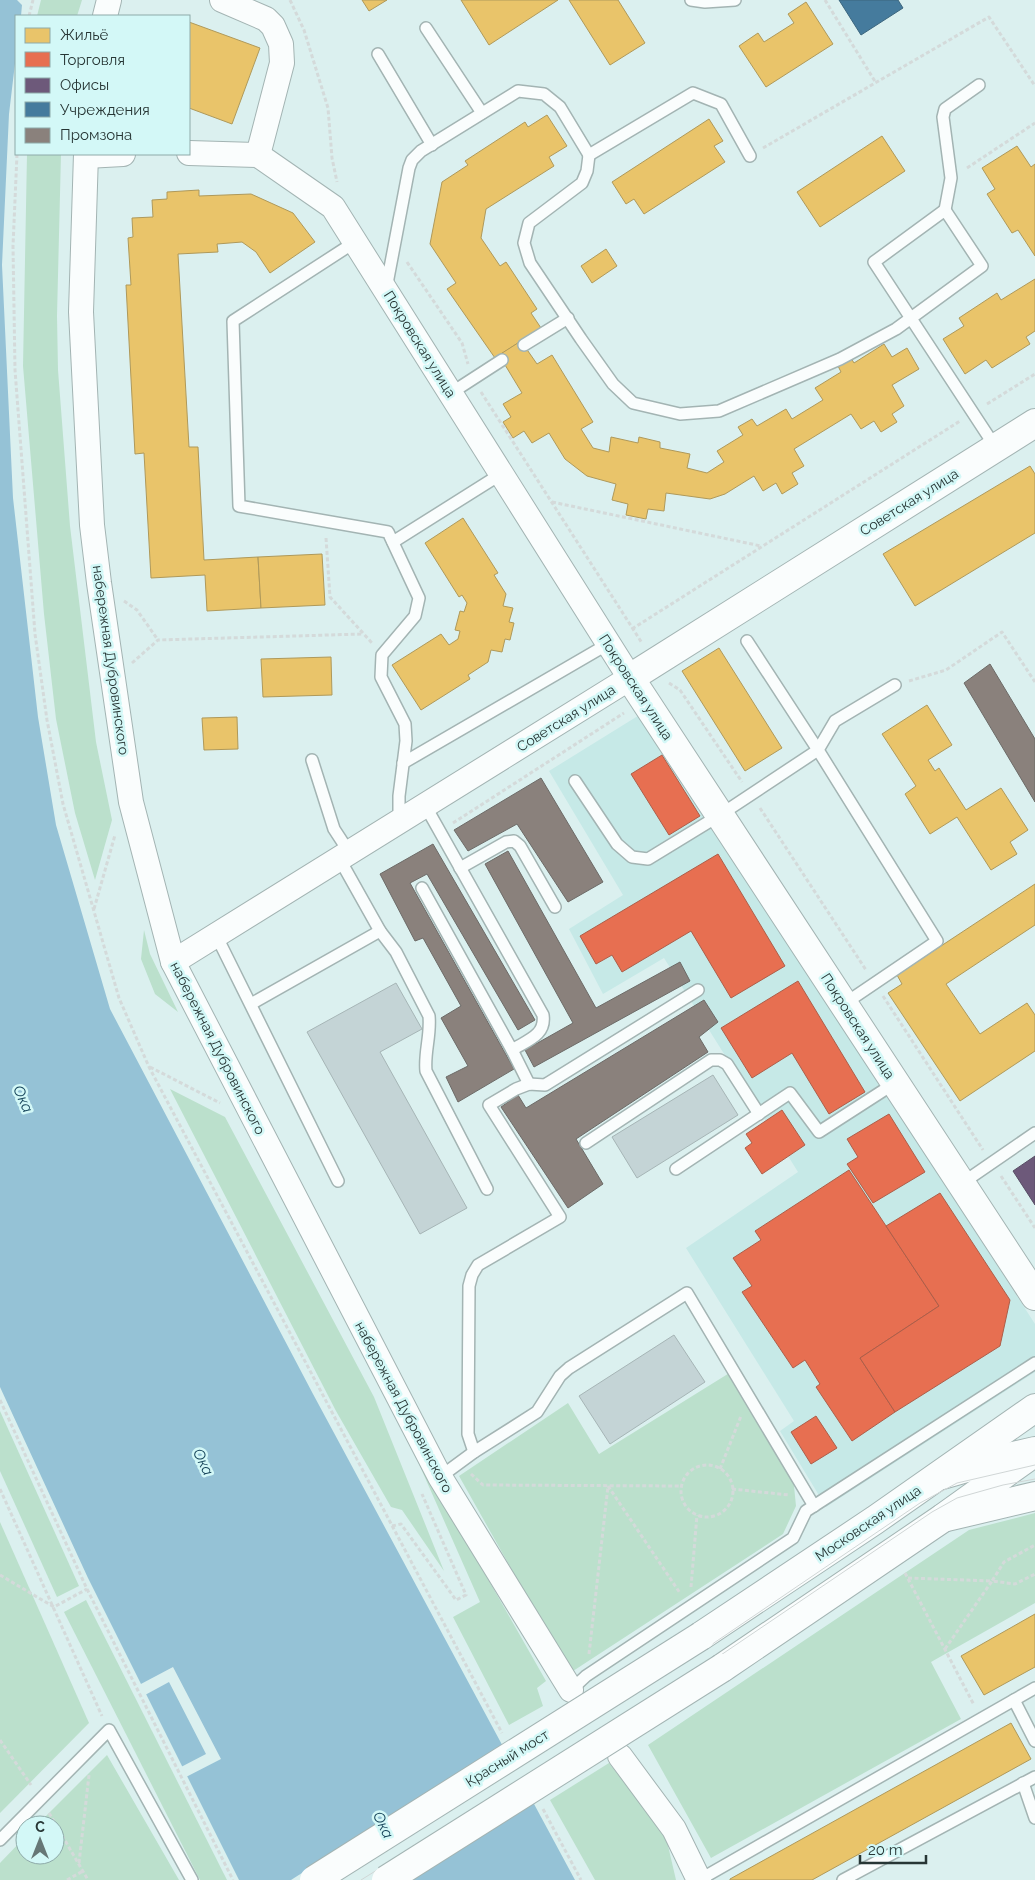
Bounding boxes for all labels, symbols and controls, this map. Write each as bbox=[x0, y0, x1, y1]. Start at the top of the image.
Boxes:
legend bbox=[15, 15, 190, 155]
text: Жильё bbox=[60, 26, 109, 44]
text: Торговля bbox=[60, 51, 125, 69]
text: Офисы bbox=[60, 76, 109, 94]
text: Учреждения bbox=[60, 101, 150, 119]
text: Промзона bbox=[60, 126, 132, 144]
street label: Покровская улица bbox=[381, 288, 459, 400]
street label: Советская улица bbox=[857, 465, 961, 539]
street label: набережная Дубровинского bbox=[90, 564, 132, 756]
street label: Покровская улица bbox=[596, 631, 676, 743]
street label: Советская улица bbox=[514, 681, 618, 755]
street label: набережная Дубровинского bbox=[167, 959, 269, 1137]
street label: Покровская улица bbox=[818, 970, 898, 1082]
water label: Ока bbox=[9, 1083, 37, 1115]
street label: набережная Дубровинского bbox=[352, 1319, 456, 1495]
water label: Ока bbox=[189, 1446, 217, 1478]
street label: Московская улица bbox=[812, 1482, 924, 1564]
street label: Красный мост bbox=[463, 1726, 552, 1790]
water label: Ока bbox=[369, 1809, 397, 1841]
north arrow bbox=[15, 1815, 65, 1865]
text: С bbox=[35, 1819, 45, 1835]
scale bar bbox=[860, 1832, 926, 1864]
text: 20 m bbox=[868, 1841, 903, 1859]

